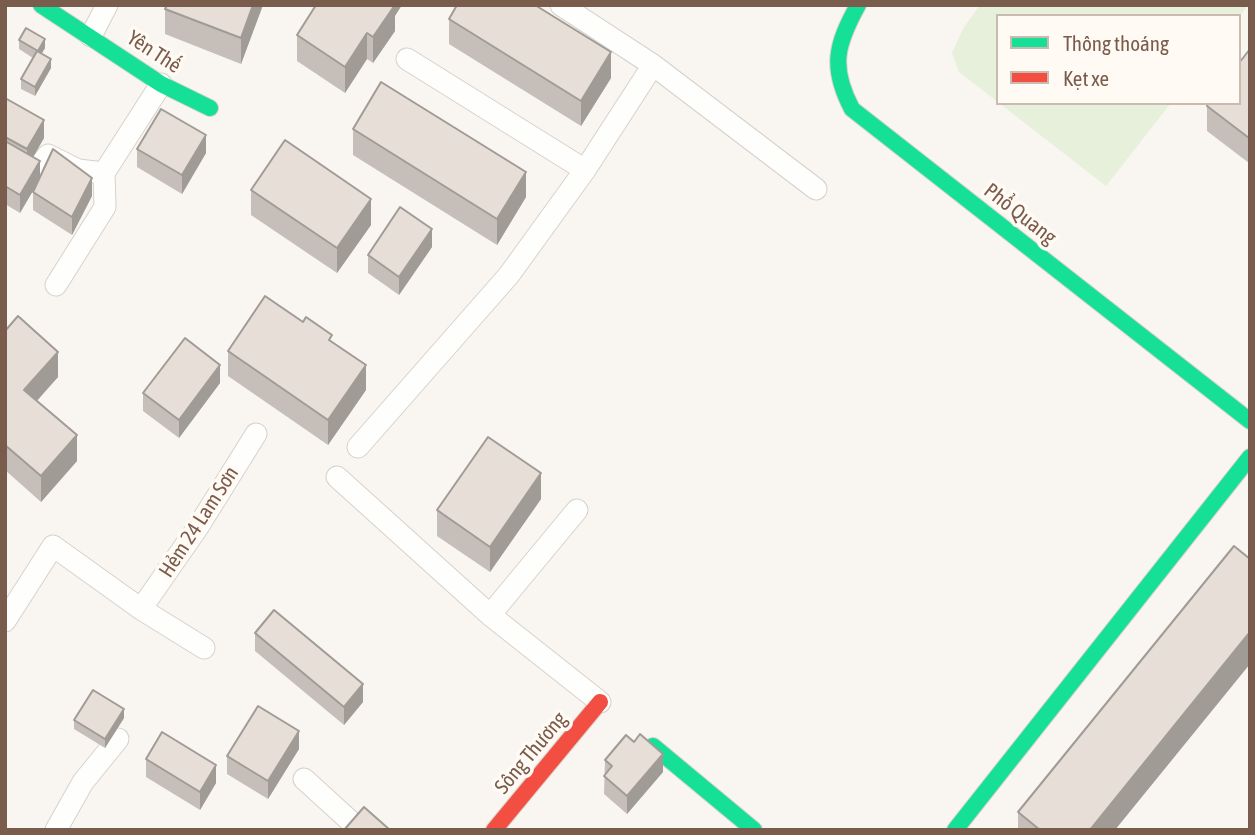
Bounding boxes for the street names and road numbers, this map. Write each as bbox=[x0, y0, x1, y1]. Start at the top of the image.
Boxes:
street label: Yên Thế bbox=[122, 25, 186, 79]
street label: Phổ Quang bbox=[979, 178, 1061, 250]
street label: Hẻm 24 Lam Sơn bbox=[154, 462, 244, 582]
street label: Sông Thương bbox=[490, 707, 572, 799]

